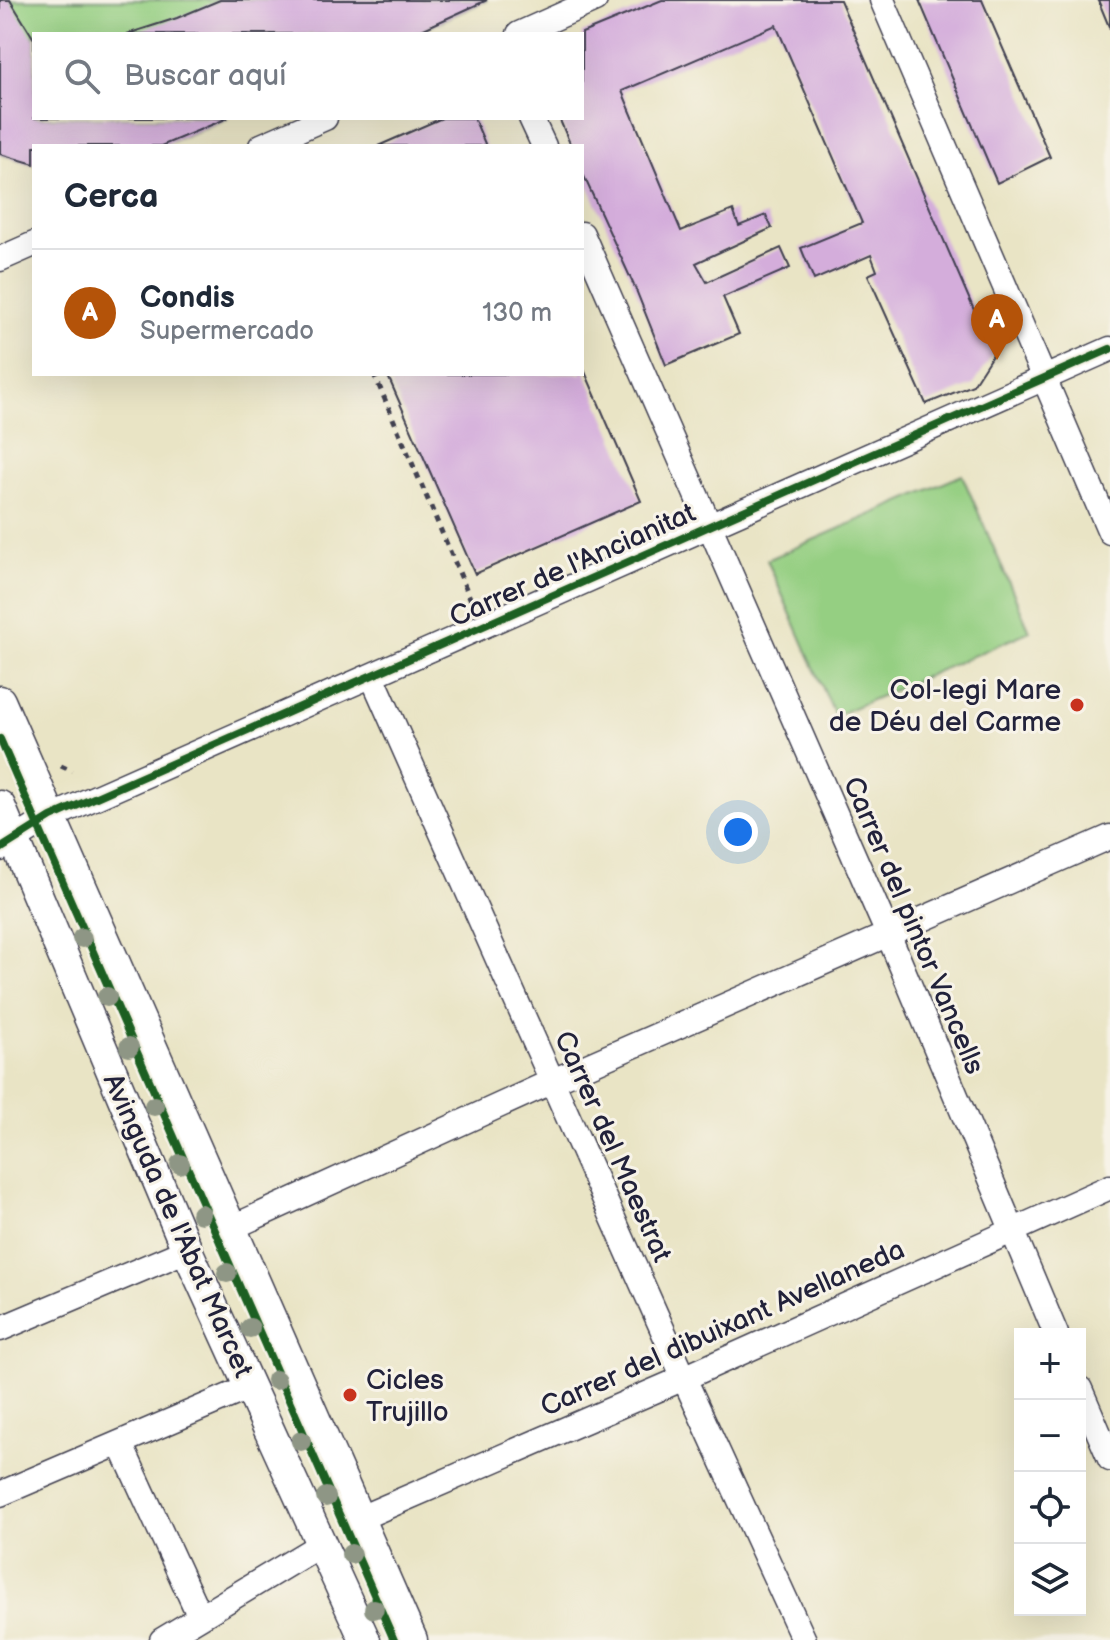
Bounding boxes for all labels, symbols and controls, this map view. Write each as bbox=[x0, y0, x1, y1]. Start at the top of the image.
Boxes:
search box bbox=[32, 32, 584, 120]
icon: search bbox=[60, 54, 104, 98]
text: Buscar aquí bbox=[124, 58, 286, 94]
text: Cerca bbox=[64, 176, 159, 217]
text: Condis bbox=[140, 280, 235, 316]
pin: A bbox=[971, 294, 1023, 360]
text: A bbox=[82, 298, 98, 329]
text: 130 m bbox=[482, 298, 552, 329]
text: Supermercado bbox=[140, 316, 314, 347]
street label: Carrer de l'Ancianitat bbox=[445, 496, 701, 634]
place label: Col-legi Mare de Déu del Carme bbox=[829, 674, 1061, 739]
marker: Col-legi Mare de Déu del Carme bbox=[1068, 696, 1086, 714]
street label: Carrer del pintor Vancells bbox=[836, 772, 991, 1079]
your location bbox=[718, 812, 758, 852]
street label: Carrer del Maestrat bbox=[547, 1026, 679, 1268]
street label: Avinguda de l'Abat Marcet bbox=[96, 1069, 260, 1383]
street label: Carrer del dibuixant Avellaneda bbox=[536, 1233, 910, 1424]
map controls bbox=[1014, 1328, 1086, 1616]
button: + bbox=[1014, 1328, 1086, 1400]
place label: Cicles Trujillo bbox=[366, 1364, 449, 1429]
marker: Cicles Trujillo bbox=[341, 1386, 359, 1404]
button: − bbox=[1014, 1400, 1086, 1472]
button: locate bbox=[1014, 1472, 1086, 1544]
button: layers bbox=[1014, 1544, 1086, 1616]

